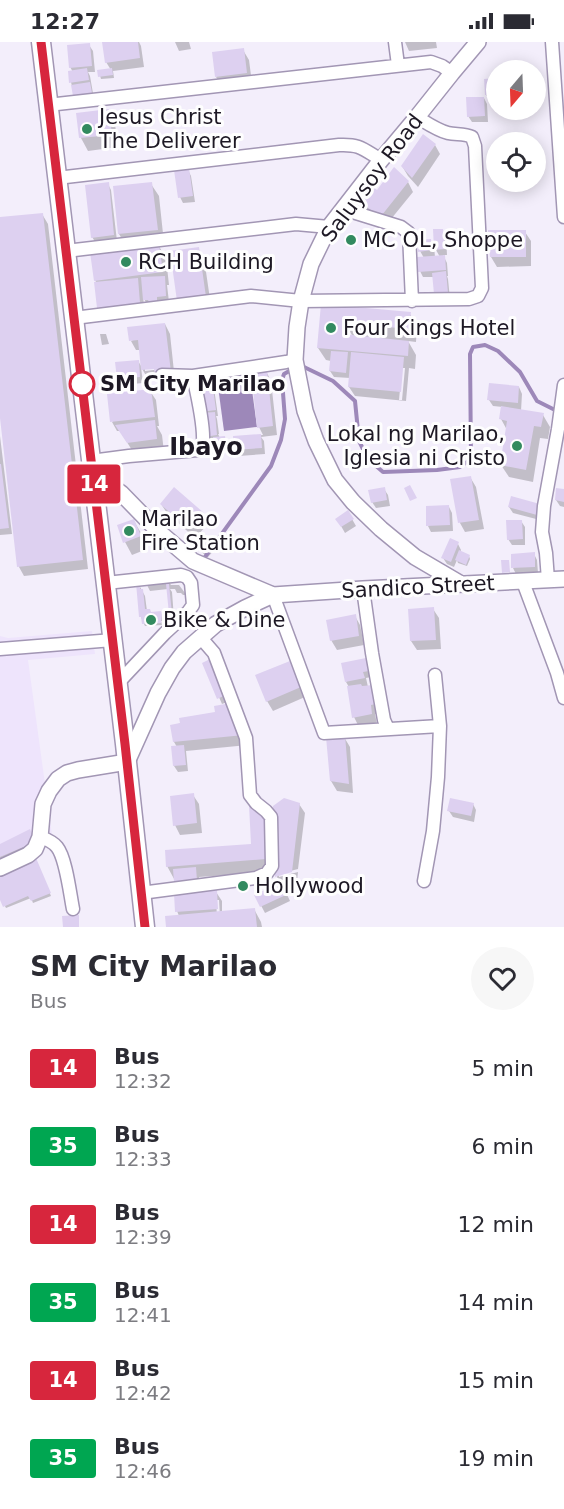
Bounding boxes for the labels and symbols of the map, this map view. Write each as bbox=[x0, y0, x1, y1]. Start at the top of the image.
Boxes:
north arrow bbox=[486, 60, 546, 120]
place label: Jesus Christ The Deliverer bbox=[97, 105, 241, 153]
street label: Saluysoy Road bbox=[316, 110, 428, 246]
marker: Jesus Christ The Deliverer bbox=[80, 122, 94, 136]
place label: MC OL, Shoppe bbox=[363, 228, 523, 252]
marker: MC OL, Shoppe bbox=[344, 233, 358, 247]
place label: RCH Building bbox=[138, 250, 274, 274]
marker: RCH Building bbox=[119, 255, 133, 269]
place label: Four Kings Hotel bbox=[343, 316, 515, 340]
marker: Four Kings Hotel bbox=[324, 321, 338, 335]
marker: SM City Marilao bbox=[69, 371, 95, 397]
place label: SM City Marilao bbox=[100, 372, 285, 396]
place label: Lokal ng Marilao, Iglesia ni Cristo bbox=[327, 422, 505, 470]
district label: Ibayo bbox=[169, 433, 243, 461]
marker: Lokal ng Marilao, Iglesia ni Cristo bbox=[510, 439, 524, 453]
line badge: 14 bbox=[67, 464, 121, 504]
place label: Marilao Fire Station bbox=[141, 507, 260, 555]
marker: Marilao Fire Station bbox=[122, 524, 136, 538]
street label: Sandico Street bbox=[341, 571, 495, 603]
place label: Bike & Dine bbox=[163, 608, 286, 632]
marker: Bike & Dine bbox=[144, 613, 158, 627]
place label: Hollywood bbox=[255, 874, 364, 898]
marker: Hollywood bbox=[236, 879, 250, 893]

